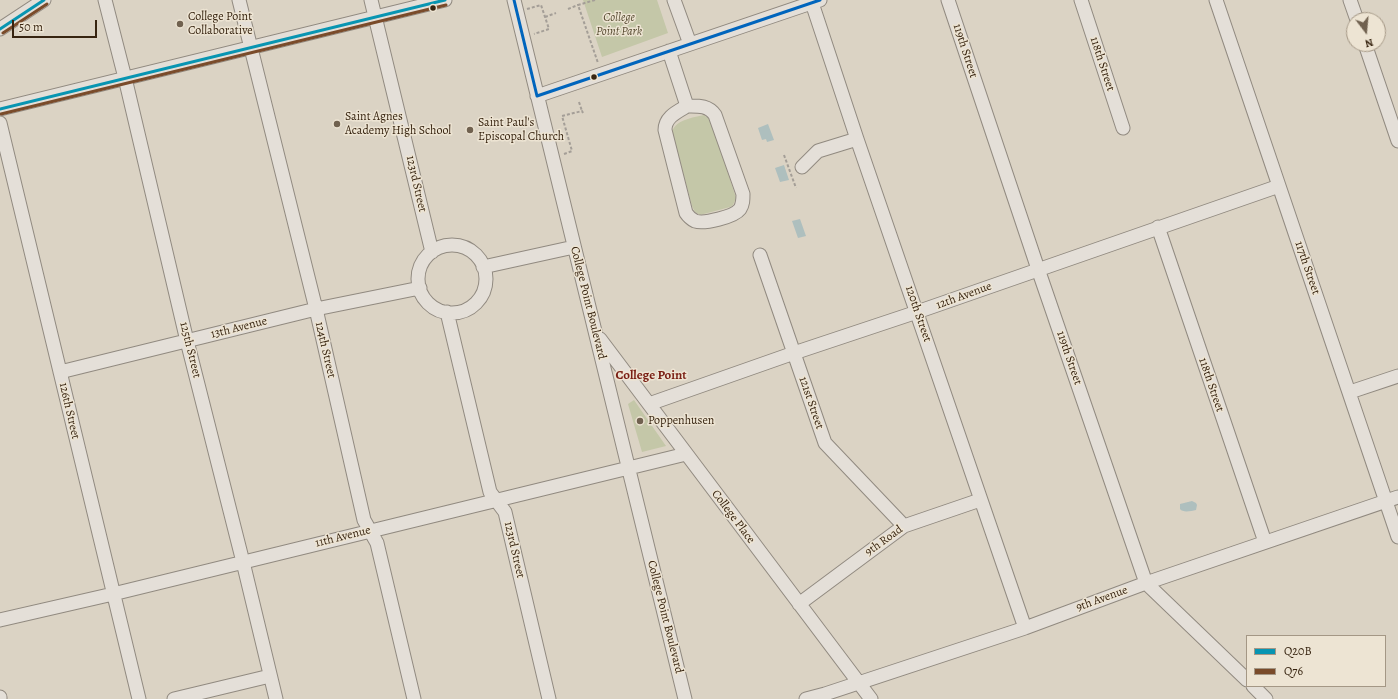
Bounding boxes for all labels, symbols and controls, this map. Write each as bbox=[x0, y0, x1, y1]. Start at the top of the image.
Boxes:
unlabelled marker bbox=[428, 3, 438, 13]
place label: College Point Collaborative bbox=[188, 10, 253, 38]
park label: College Point Park bbox=[596, 11, 642, 39]
scale bar bbox=[14, 12, 99, 38]
north arrow bbox=[1346, 12, 1386, 52]
text: 50 m bbox=[19, 19, 43, 35]
marker: College Point Collaborative bbox=[175, 19, 185, 29]
street label: 119th Street bbox=[950, 22, 980, 80]
street label: 118th Street bbox=[1086, 35, 1118, 93]
text: N bbox=[1363, 35, 1375, 51]
unlabelled marker bbox=[589, 72, 599, 82]
place label: Saint Agnes Academy High School bbox=[345, 110, 451, 138]
place label: Saint Paul's Episcopal Church bbox=[478, 116, 564, 144]
marker: Saint Agnes Academy High School bbox=[332, 119, 342, 129]
marker: Saint Paul's Episcopal Church bbox=[465, 125, 475, 135]
street label: 123rd Street bbox=[403, 154, 429, 214]
street label: 117th Street bbox=[1291, 239, 1323, 297]
street label: College Point Boulevard bbox=[567, 245, 609, 361]
street label: 12th Avenue bbox=[934, 279, 994, 313]
street label: 120th Street bbox=[902, 284, 934, 344]
street label: 13th Avenue bbox=[209, 314, 269, 342]
street label: 125th Street bbox=[176, 320, 204, 380]
street label: 124th Street bbox=[312, 320, 338, 380]
street label: 119th Street bbox=[1053, 329, 1085, 387]
street label: 118th Street bbox=[1195, 356, 1227, 414]
district label: College Point bbox=[615, 368, 687, 384]
street label: 121st Street bbox=[795, 375, 827, 431]
street label: 126th Street bbox=[56, 381, 82, 441]
place label: Poppenhusen bbox=[648, 414, 714, 428]
marker: Poppenhusen bbox=[635, 416, 645, 426]
street label: College Place bbox=[708, 487, 758, 547]
street label: 123rd Street bbox=[501, 520, 527, 580]
street label: 9th Road bbox=[862, 522, 906, 560]
street label: 11th Avenue bbox=[314, 523, 372, 551]
street label: College Point Boulevard bbox=[644, 559, 686, 675]
street label: 9th Avenue bbox=[1074, 583, 1130, 615]
legend bbox=[1246, 635, 1386, 687]
text: Q20B bbox=[1284, 643, 1312, 659]
text: Q76 bbox=[1284, 663, 1303, 679]

